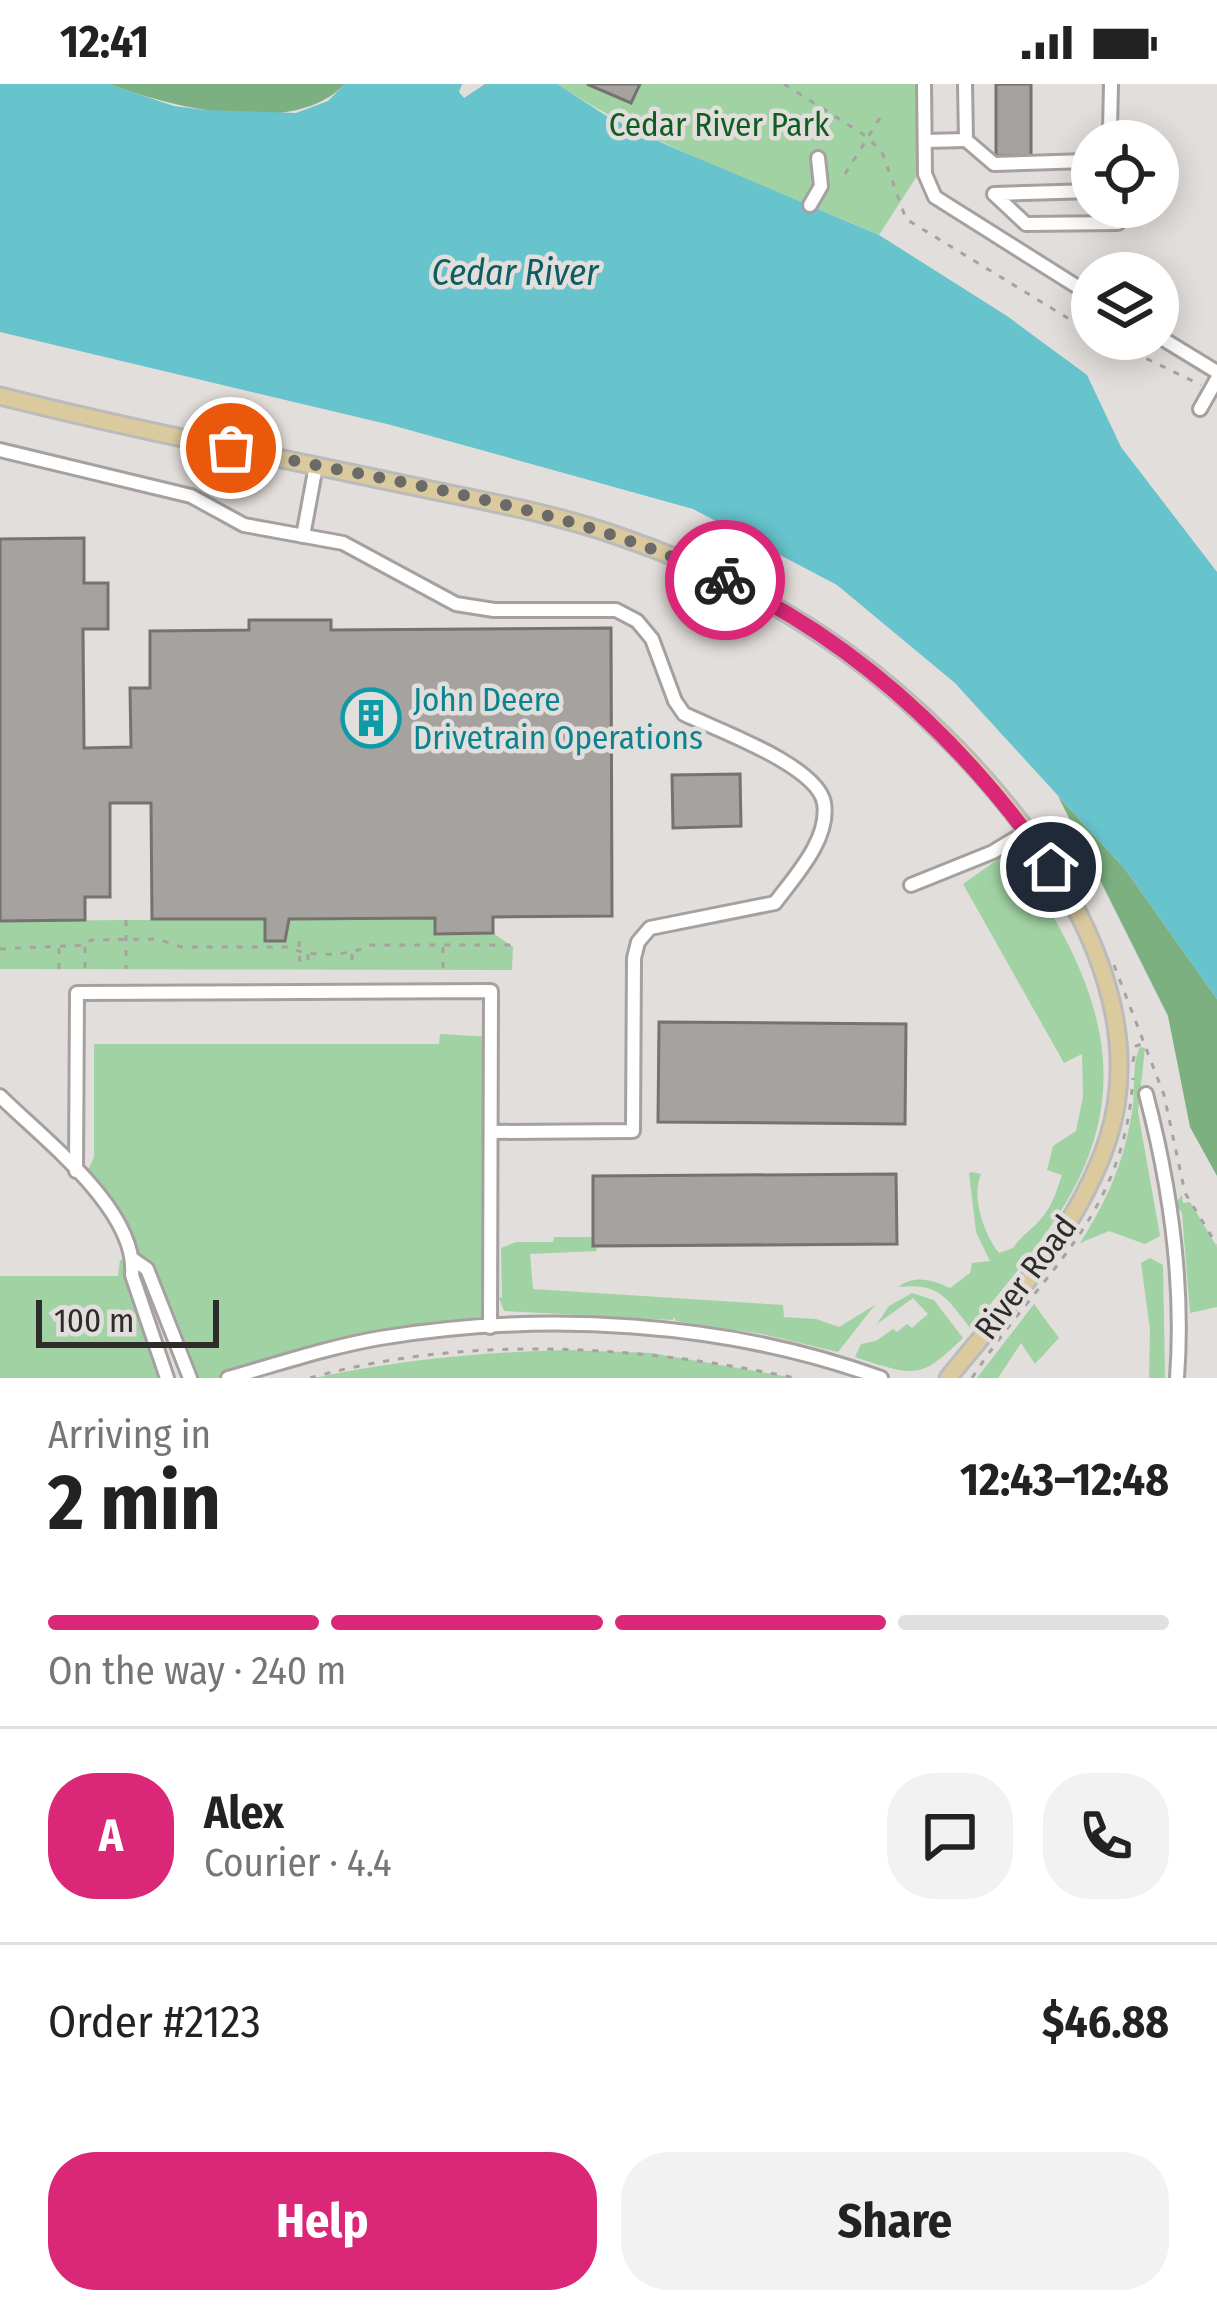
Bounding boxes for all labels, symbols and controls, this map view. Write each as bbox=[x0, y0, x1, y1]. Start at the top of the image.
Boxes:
text: 12:41 bbox=[60, 15, 149, 69]
park label: Cedar River Park bbox=[609, 105, 830, 145]
map controls bbox=[1071, 120, 1179, 360]
button: locate bbox=[1071, 120, 1179, 228]
water label: Cedar River bbox=[432, 251, 600, 295]
button: layers bbox=[1071, 252, 1179, 360]
pin bbox=[180, 397, 282, 499]
icon: bag bbox=[198, 415, 264, 481]
courier bbox=[665, 520, 785, 640]
icon: bike bbox=[692, 547, 758, 613]
place label: John Deere Drivetrain Operations bbox=[413, 680, 703, 758]
building icon: John Deere Drivetrain Operations bbox=[340, 687, 402, 749]
pin bbox=[1000, 816, 1102, 918]
icon: home bbox=[1018, 834, 1084, 900]
street label: River Road bbox=[966, 1208, 1085, 1347]
scale bar bbox=[36, 1294, 219, 1347]
text: 100 m bbox=[54, 1301, 134, 1341]
text: Arriving in bbox=[48, 1412, 211, 1458]
text: 12:43–12:48 bbox=[960, 1453, 1169, 1507]
text: 2 min bbox=[48, 1456, 221, 1550]
text: On the way · 240 m bbox=[48, 1648, 346, 1694]
button: chat bbox=[887, 1773, 1013, 1899]
button: phone bbox=[1043, 1773, 1169, 1899]
text: Alex bbox=[204, 1786, 284, 1840]
text: A bbox=[99, 1809, 123, 1863]
text: Courier · 4.4 bbox=[204, 1840, 392, 1886]
text: Order #2123 bbox=[48, 1995, 261, 2049]
text: $46.88 bbox=[1042, 1995, 1169, 2049]
button: Help bbox=[48, 2152, 597, 2290]
button: Share bbox=[621, 2152, 1169, 2290]

